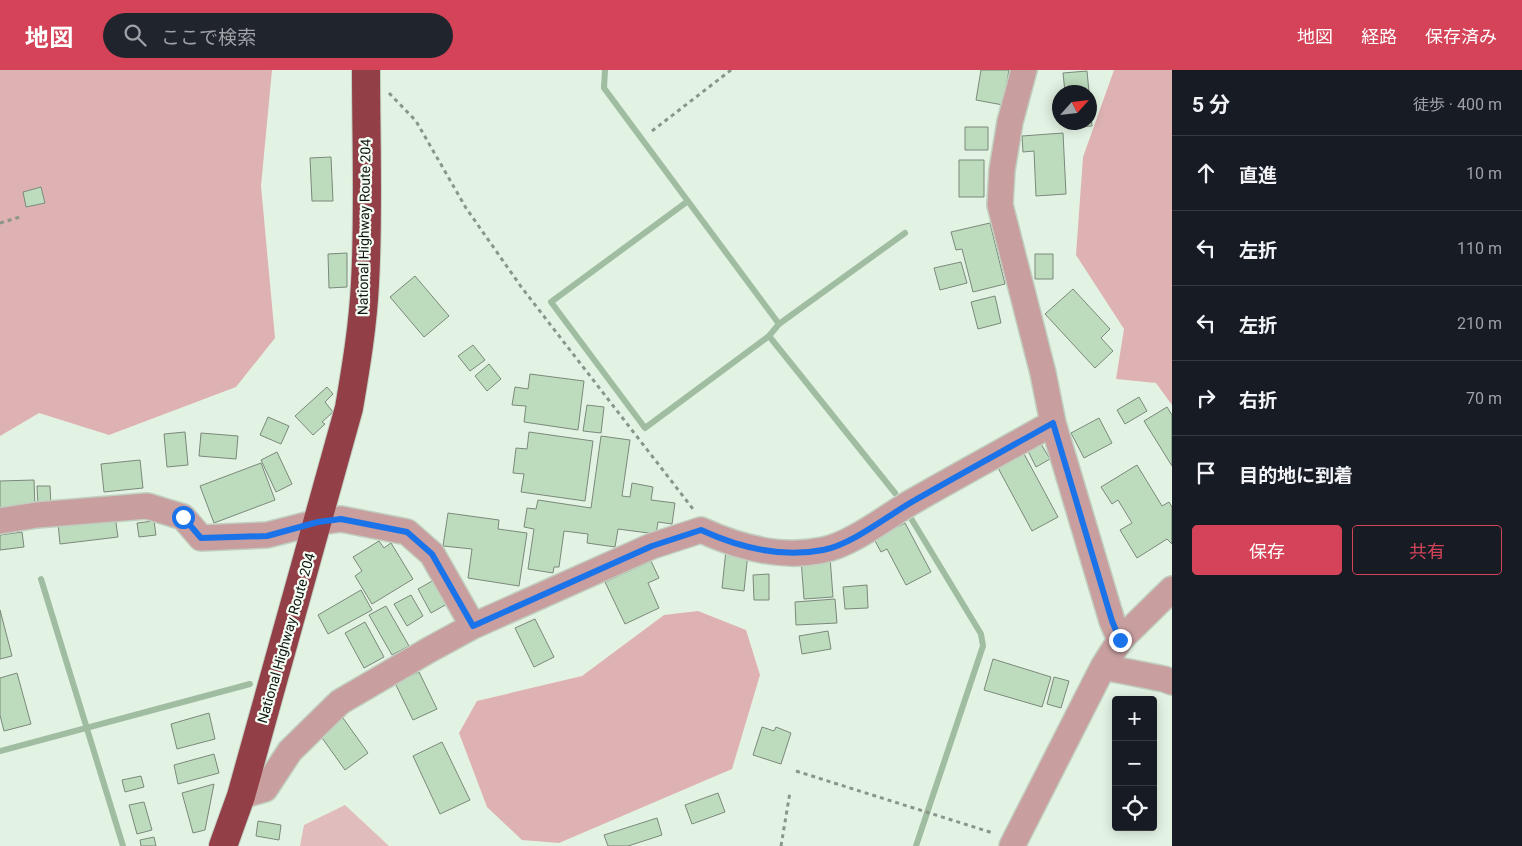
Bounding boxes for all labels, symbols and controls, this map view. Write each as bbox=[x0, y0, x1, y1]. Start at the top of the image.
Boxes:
search box bbox=[103, 13, 453, 58]
icon: search bbox=[121, 21, 149, 49]
text: 地図 bbox=[25, 24, 73, 52]
text: ここで検索 bbox=[161, 26, 256, 49]
text: 地図 bbox=[1297, 26, 1333, 47]
text: 経路 bbox=[1361, 26, 1397, 47]
text: 保存済み bbox=[1425, 26, 1497, 47]
north arrow bbox=[1052, 85, 1097, 130]
text: 5 分 bbox=[1192, 93, 1230, 117]
text: 徒歩 · 400 m bbox=[1413, 95, 1502, 114]
street label: National Highway Route 204 bbox=[354, 139, 374, 315]
icon: ahead bbox=[1192, 159, 1220, 187]
text: 直進 bbox=[1239, 164, 1277, 187]
text: 10 m bbox=[1466, 164, 1502, 183]
icon: left bbox=[1192, 234, 1220, 262]
text: 左折 bbox=[1239, 239, 1277, 262]
text: 110 m bbox=[1457, 239, 1502, 258]
icon: left bbox=[1192, 309, 1220, 337]
text: 左折 bbox=[1239, 314, 1277, 337]
text: 210 m bbox=[1457, 314, 1502, 333]
icon: right bbox=[1192, 384, 1220, 412]
text: 右折 bbox=[1239, 389, 1277, 412]
text: 70 m bbox=[1466, 389, 1502, 408]
icon: arrive bbox=[1192, 459, 1220, 487]
text: 目的地に到着 bbox=[1239, 464, 1353, 487]
route start bbox=[172, 506, 195, 529]
button: 保存 bbox=[1192, 525, 1342, 575]
button: 共有 bbox=[1352, 525, 1502, 575]
street label: National Highway Route 204 bbox=[254, 551, 318, 725]
route end bbox=[1109, 629, 1132, 652]
map controls bbox=[1112, 696, 1157, 831]
button: + bbox=[1112, 696, 1157, 741]
button: − bbox=[1112, 741, 1157, 786]
button: locate bbox=[1112, 786, 1157, 831]

